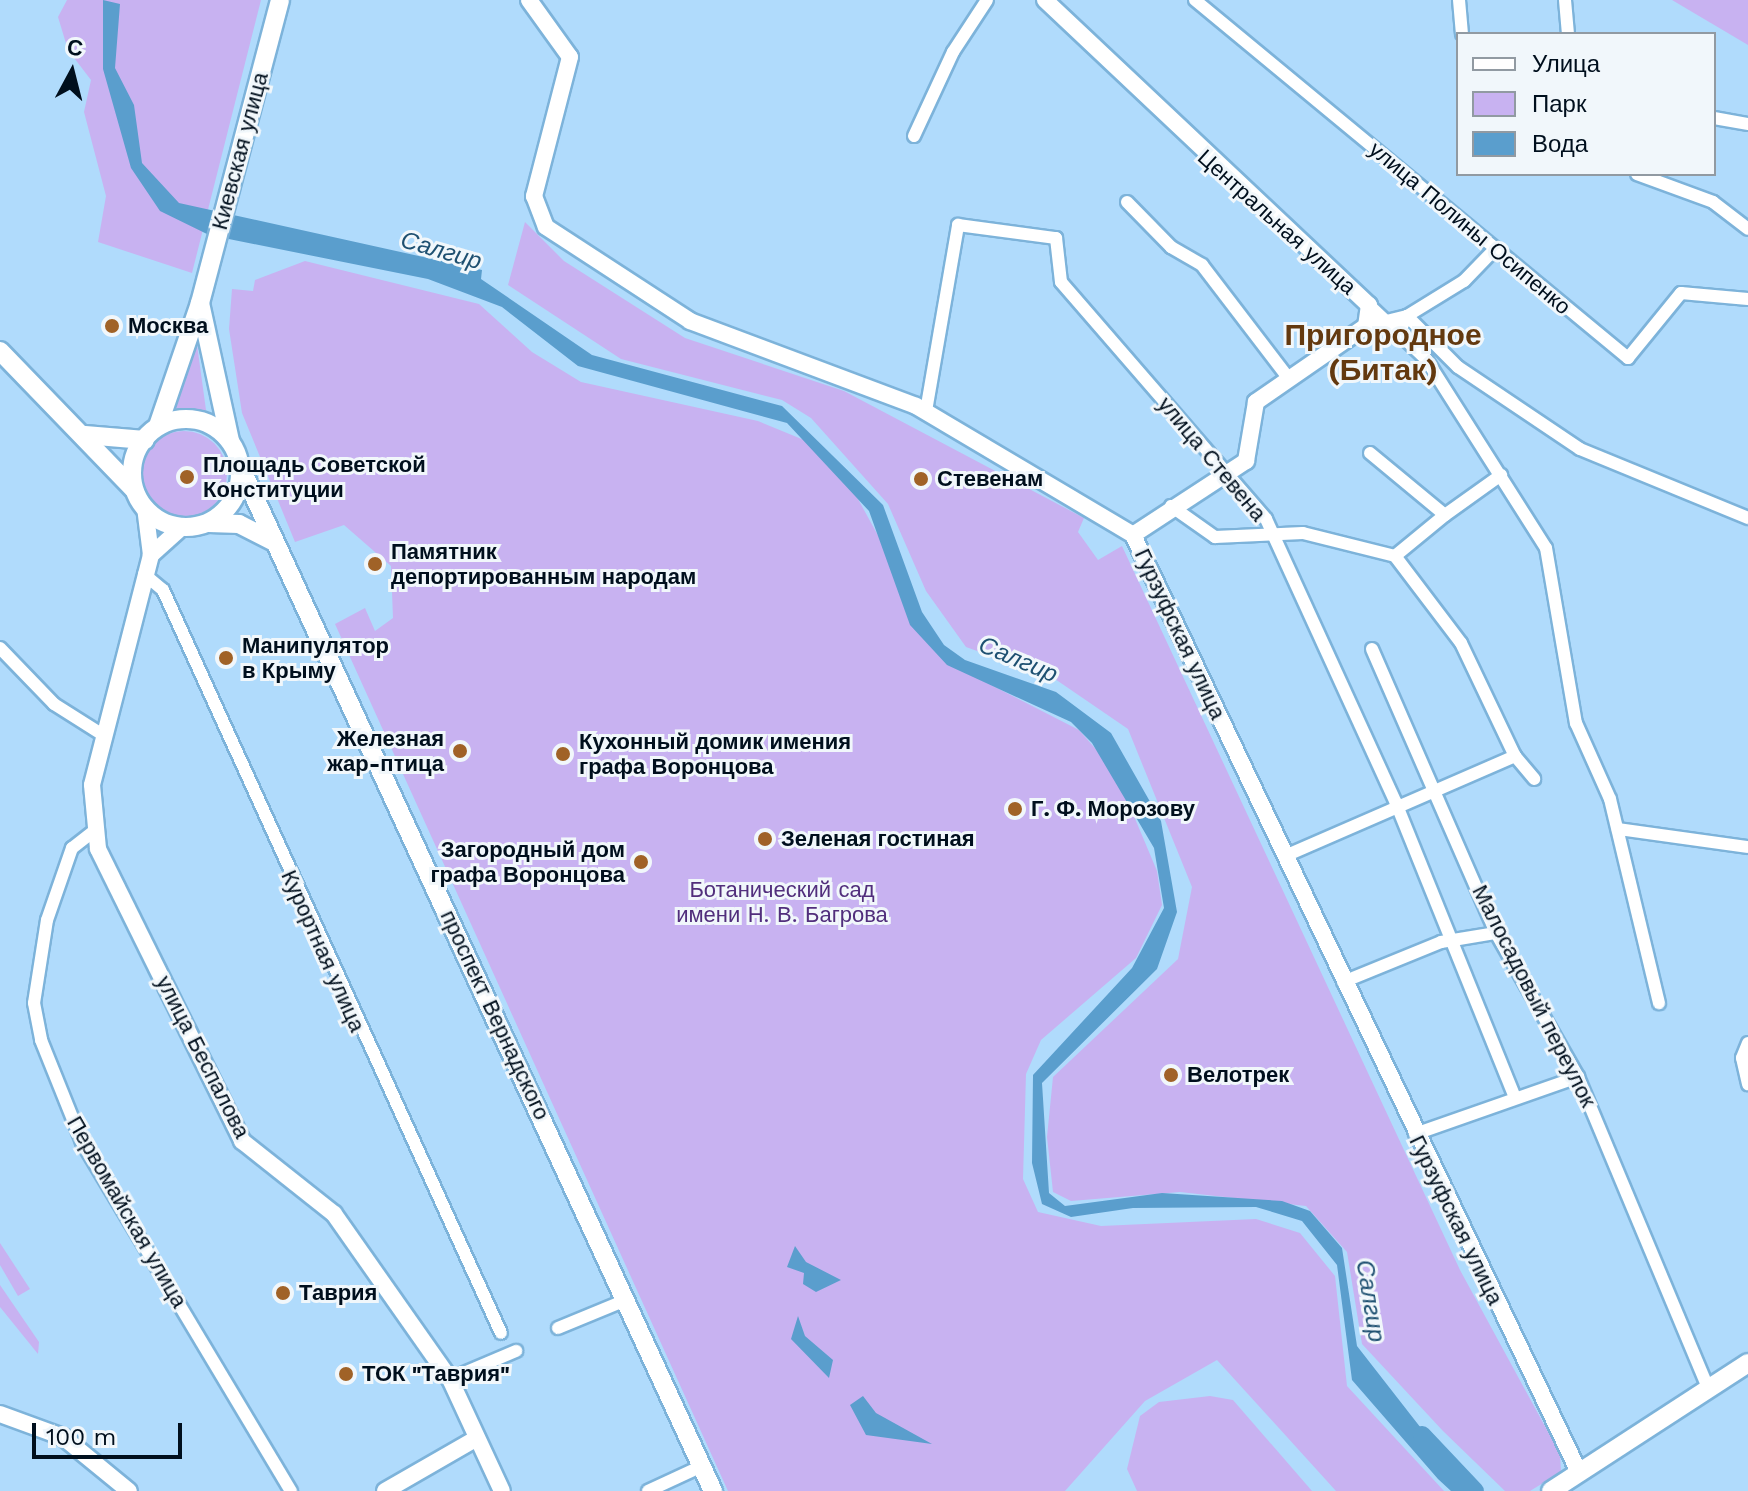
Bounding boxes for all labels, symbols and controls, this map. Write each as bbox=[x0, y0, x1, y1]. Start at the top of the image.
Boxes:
north arrow bbox=[32, 32, 112, 112]
legend bbox=[1456, 32, 1716, 176]
text: С bbox=[66, 34, 84, 61]
text: Улица bbox=[1532, 50, 1600, 78]
street label: Киевская улица bbox=[206, 69, 274, 233]
text: Парк bbox=[1532, 90, 1586, 118]
text: Вода bbox=[1532, 130, 1588, 158]
street label: улица Полины Осипенко bbox=[1364, 136, 1576, 320]
street label: Центральная улица bbox=[1192, 144, 1362, 300]
water label: Салгир bbox=[397, 226, 485, 276]
place label: Москва bbox=[128, 313, 208, 339]
marker: Москва bbox=[103, 317, 121, 335]
district label: Пригородное (Битак) bbox=[1284, 317, 1482, 388]
street label: улица Стевена bbox=[1152, 392, 1272, 526]
place label: Площадь Советской Конституции bbox=[203, 451, 426, 502]
place label: Стевенам bbox=[937, 466, 1043, 492]
marker: Площадь Советской Конституции bbox=[178, 468, 196, 486]
marker: Стевенам bbox=[912, 470, 930, 488]
place label: Памятник депортированным народам bbox=[391, 538, 696, 590]
street label: Гурзуфская улица bbox=[1129, 545, 1231, 723]
marker: Памятник депортированным народам bbox=[366, 555, 384, 573]
water label: Салгир bbox=[974, 631, 1062, 689]
place label: Манипулятор в Крыму bbox=[242, 632, 389, 684]
marker: Манипулятор в Крыму bbox=[217, 649, 235, 667]
place label: Железная жар-птица bbox=[327, 725, 444, 776]
place label: Кухонный домик имения графа Воронцова bbox=[579, 728, 851, 780]
marker: Железная жар-птица bbox=[451, 742, 469, 760]
marker: Кухонный домик имения графа Воронцова bbox=[554, 745, 572, 763]
place label: Г. Ф. Морозову bbox=[1031, 796, 1195, 822]
marker: Г. Ф. Морозову bbox=[1006, 800, 1024, 818]
place label: Зеленая гостиная bbox=[781, 826, 975, 852]
marker: Зеленая гостиная bbox=[756, 830, 774, 848]
place label: Загородный дом графа Воронцова bbox=[430, 836, 625, 888]
marker: Загородный дом графа Воронцова bbox=[632, 853, 650, 871]
street label: Курортная улица bbox=[276, 866, 370, 1036]
park label: Ботанический сад имени Н. В. Багрова bbox=[676, 876, 888, 928]
street label: Малосадовый переулок bbox=[1466, 881, 1602, 1111]
street label: проспект Вернадского bbox=[435, 906, 555, 1124]
street label: улица Беспалова bbox=[151, 971, 255, 1143]
place label: Велотрек bbox=[1187, 1062, 1289, 1088]
marker: Велотрек bbox=[1162, 1066, 1180, 1084]
street label: Первомайская улица bbox=[61, 1112, 193, 1312]
street label: Гурзуфская улица bbox=[1404, 1131, 1508, 1309]
water label: Салгир bbox=[1349, 1258, 1391, 1344]
place label: Таврия bbox=[299, 1280, 377, 1306]
marker: Таврия bbox=[274, 1284, 292, 1302]
place label: ТОК "Таврия" bbox=[362, 1361, 510, 1387]
marker: ТОК "Таврия" bbox=[337, 1365, 355, 1383]
scale bar bbox=[36, 1407, 186, 1457]
text: 100 m bbox=[46, 1423, 116, 1451]

